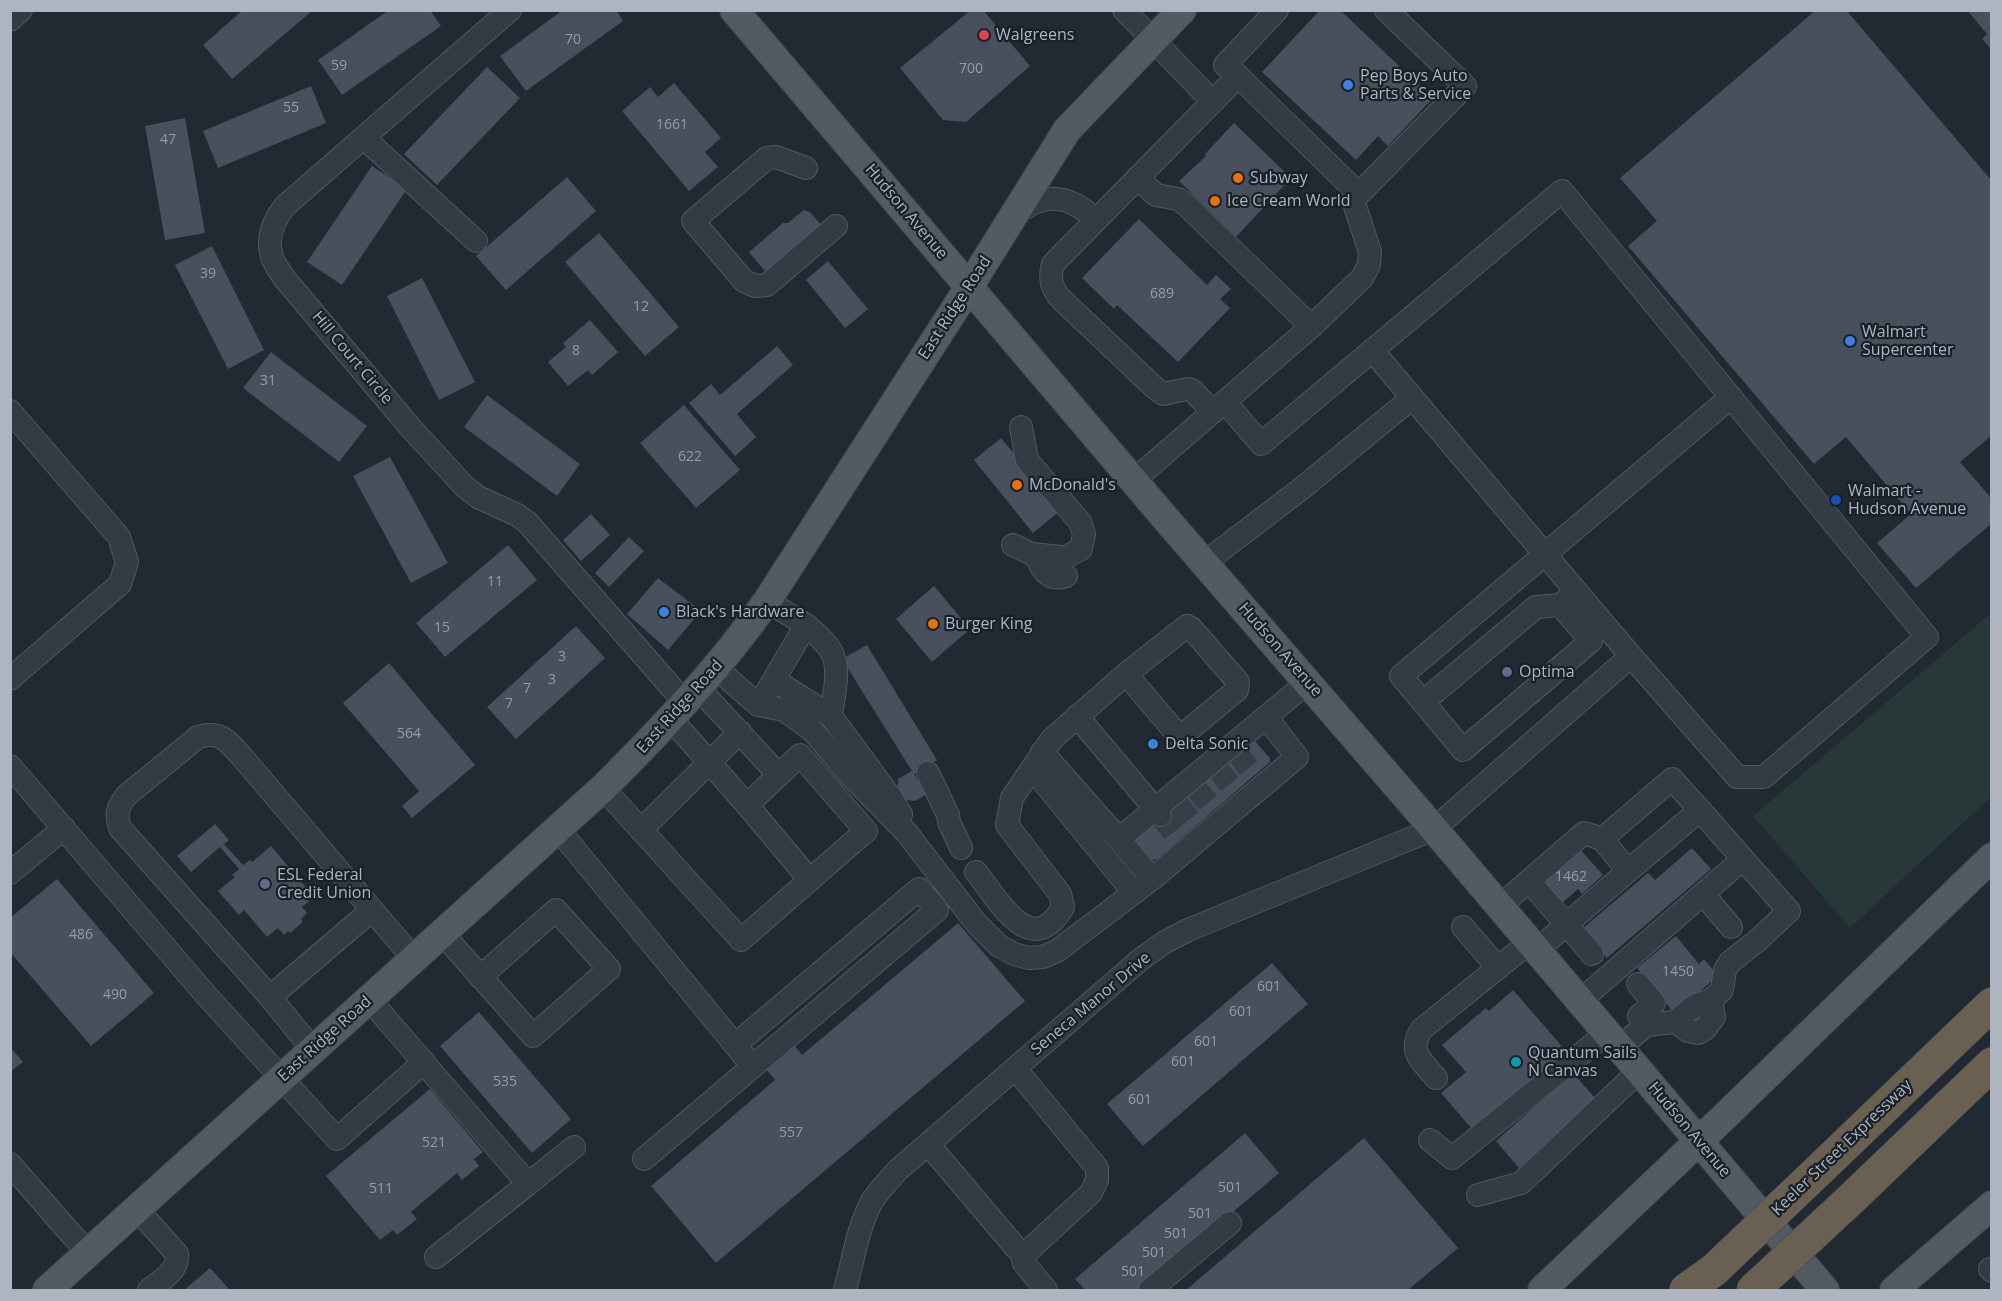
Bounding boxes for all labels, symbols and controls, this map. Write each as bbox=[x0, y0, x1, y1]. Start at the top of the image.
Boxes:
place label: Walgreens bbox=[996, 25, 1074, 45]
marker: Walgreens bbox=[977, 28, 991, 42]
house number: 70 bbox=[565, 32, 581, 48]
house number: 59 bbox=[331, 58, 347, 74]
house number: 700 bbox=[959, 61, 983, 77]
place label: Pep Boys Auto Parts & Service bbox=[1360, 66, 1471, 104]
marker: Pep Boys Auto Parts & Service bbox=[1341, 78, 1355, 92]
house number: 55 bbox=[283, 100, 299, 116]
house number: 1661 bbox=[656, 117, 688, 133]
house number: 47 bbox=[160, 132, 176, 148]
street label: Hudson Avenue bbox=[861, 161, 951, 263]
place label: Subway bbox=[1250, 168, 1308, 188]
marker: Subway bbox=[1231, 171, 1245, 185]
place label: Ice Cream World bbox=[1227, 191, 1350, 211]
marker: Ice Cream World bbox=[1208, 194, 1222, 208]
street label: East Ridge Road bbox=[915, 253, 995, 363]
house number: 39 bbox=[200, 266, 216, 282]
house number: 689 bbox=[1150, 286, 1174, 302]
house number: 12 bbox=[633, 299, 649, 315]
street label: Hill Court Circle bbox=[308, 308, 396, 408]
place label: Walmart Supercenter bbox=[1862, 322, 1954, 360]
marker: Walmart Supercenter bbox=[1843, 334, 1857, 348]
house number: 8 bbox=[572, 343, 580, 359]
house number: 31 bbox=[260, 373, 276, 389]
house number: 622 bbox=[678, 449, 702, 465]
place label: McDonald's bbox=[1029, 475, 1116, 495]
marker: McDonald's bbox=[1010, 478, 1024, 492]
place label: Walmart - Hudson Avenue bbox=[1848, 481, 1966, 519]
marker: Walmart - Hudson Avenue bbox=[1829, 493, 1843, 507]
house number: 11 bbox=[487, 574, 503, 590]
street label: Hudson Avenue bbox=[1234, 599, 1326, 701]
place label: Black's Hardware bbox=[676, 602, 804, 622]
marker: Black's Hardware bbox=[657, 605, 671, 619]
place label: Burger King bbox=[945, 614, 1032, 634]
marker: Burger King bbox=[926, 617, 940, 631]
house number: 15 bbox=[434, 620, 450, 636]
house number: 3 bbox=[558, 649, 566, 665]
street label: East Ridge Road bbox=[633, 656, 727, 758]
place label: Optima bbox=[1519, 662, 1575, 682]
marker: Optima bbox=[1500, 665, 1514, 679]
house number: 3 bbox=[548, 672, 556, 688]
house number: 7 bbox=[523, 681, 531, 697]
house number: 7 bbox=[505, 696, 513, 712]
house number: 564 bbox=[397, 726, 421, 742]
place label: Delta Sonic bbox=[1165, 734, 1248, 754]
marker: Delta Sonic bbox=[1146, 737, 1160, 751]
place label: ESL Federal Credit Union bbox=[277, 865, 371, 903]
house number: 1462 bbox=[1555, 869, 1587, 885]
marker: ESL Federal Credit Union bbox=[258, 877, 272, 891]
house number: 486 bbox=[69, 927, 93, 943]
street label: Seneca Manor Drive bbox=[1027, 948, 1155, 1060]
house number: 1450 bbox=[1662, 964, 1694, 980]
house number: 601 bbox=[1257, 979, 1281, 995]
house number: 490 bbox=[103, 987, 127, 1003]
street label: East Ridge Road bbox=[274, 992, 376, 1086]
house number: 601 bbox=[1229, 1004, 1253, 1020]
house number: 601 bbox=[1194, 1034, 1218, 1050]
place label: Quantum Sails N Canvas bbox=[1528, 1043, 1637, 1081]
house number: 601 bbox=[1171, 1054, 1195, 1070]
marker: Quantum Sails N Canvas bbox=[1509, 1055, 1523, 1069]
house number: 535 bbox=[493, 1074, 517, 1090]
street label: Keeler Street Expressway bbox=[1768, 1076, 1916, 1220]
street label: Hudson Avenue bbox=[1644, 1079, 1734, 1181]
house number: 601 bbox=[1128, 1092, 1152, 1108]
house number: 557 bbox=[779, 1125, 803, 1141]
house number: 521 bbox=[422, 1135, 446, 1151]
house number: 501 bbox=[1218, 1180, 1242, 1196]
house number: 511 bbox=[369, 1181, 393, 1197]
house number: 501 bbox=[1188, 1206, 1212, 1222]
house number: 501 bbox=[1164, 1226, 1188, 1242]
house number: 501 bbox=[1142, 1245, 1166, 1261]
house number: 501 bbox=[1121, 1264, 1145, 1280]

